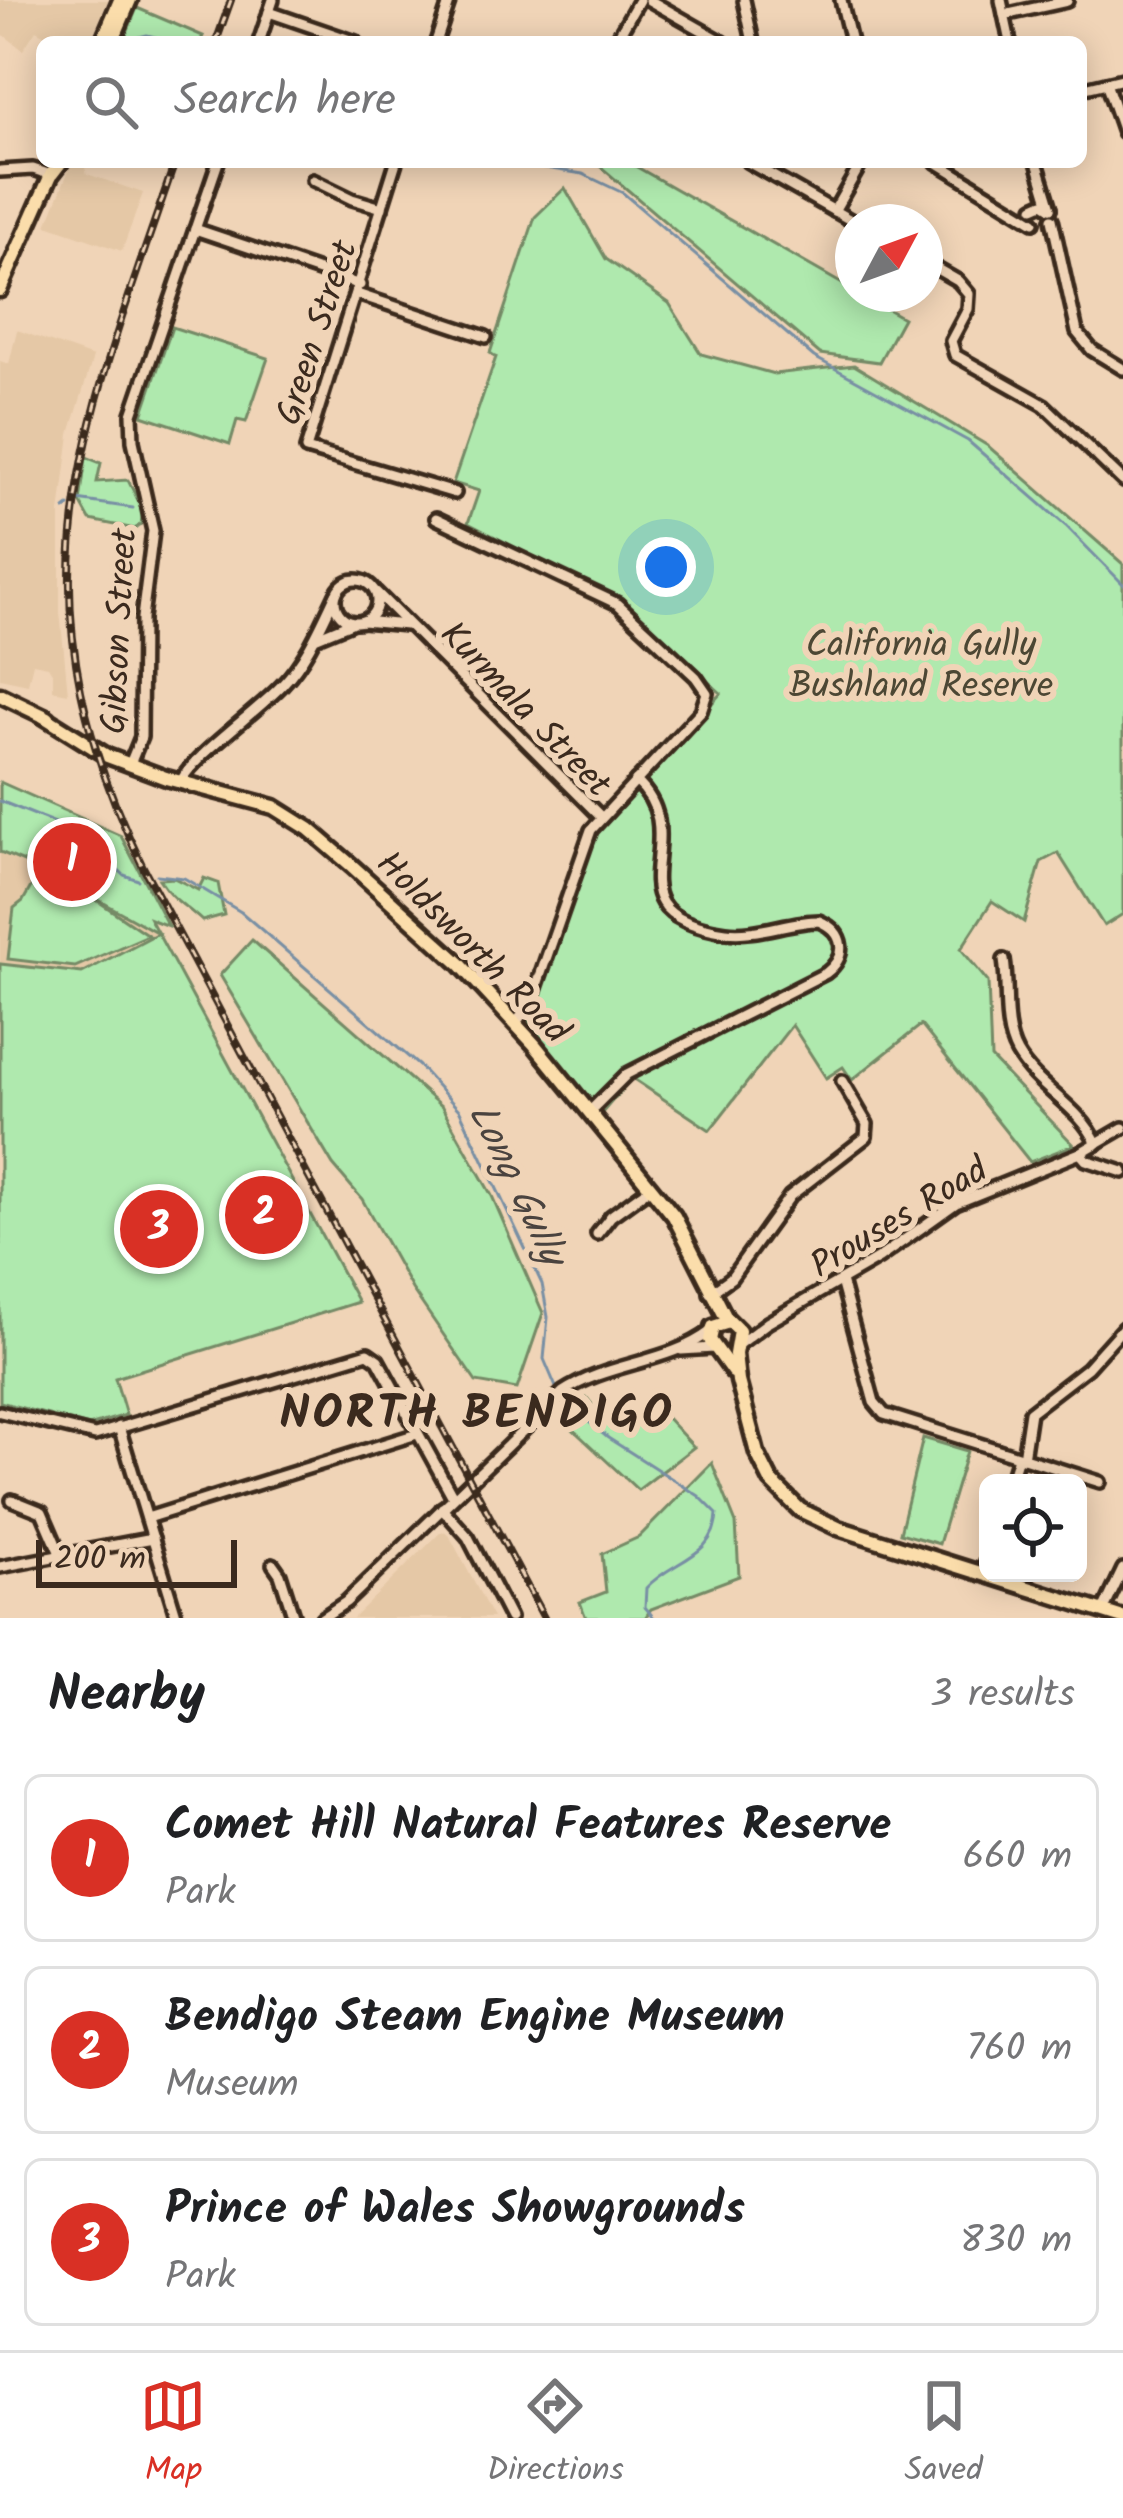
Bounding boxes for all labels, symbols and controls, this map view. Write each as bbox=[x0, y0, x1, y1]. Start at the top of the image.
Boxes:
search box bbox=[36, 36, 1087, 168]
text: Search here bbox=[174, 66, 396, 138]
icon: search bbox=[78, 69, 144, 135]
north arrow bbox=[835, 204, 943, 312]
street label: Green Street bbox=[262, 232, 375, 433]
street label: Gibson Street bbox=[87, 526, 154, 736]
your location bbox=[636, 537, 696, 597]
street label: Kurmala Street bbox=[425, 609, 625, 813]
park label: California Gully Bushland Reserve bbox=[789, 618, 1053, 716]
pin: 1 bbox=[33, 817, 111, 907]
street label: Holdsworth Road bbox=[361, 838, 583, 1059]
water label: Long Gully bbox=[449, 1093, 584, 1282]
street label: Prouses Road bbox=[800, 1143, 1000, 1295]
pin: 2 bbox=[225, 1170, 303, 1260]
pin: 3 bbox=[120, 1184, 198, 1274]
district label: NORTH BENDIGO bbox=[279, 1377, 675, 1453]
map controls bbox=[979, 1474, 1087, 1582]
button: locate bbox=[979, 1474, 1087, 1582]
scale bar bbox=[36, 1534, 237, 1587]
text: 200 m bbox=[54, 1534, 146, 1587]
text: Nearby bbox=[48, 1656, 205, 1737]
text: 3 results bbox=[930, 1665, 1075, 1727]
text: Comet Hill Natural Features Reserve bbox=[165, 1791, 891, 1863]
text: 1 bbox=[84, 1827, 96, 1889]
text: 660 m bbox=[962, 1827, 1072, 1889]
text: Park bbox=[165, 1863, 236, 1925]
text: Bendigo Steam Engine Museum bbox=[165, 1983, 785, 2055]
text: 2 bbox=[79, 2019, 101, 2081]
text: 760 m bbox=[966, 2019, 1072, 2081]
text: Museum bbox=[165, 2055, 299, 2117]
text: Prince of Wales Showgrounds bbox=[165, 2175, 745, 2247]
text: 3 bbox=[79, 2211, 101, 2273]
text: 830 m bbox=[960, 2211, 1072, 2273]
text: Park bbox=[165, 2247, 236, 2309]
tab: Map bbox=[140, 2373, 206, 2498]
tab: Directions bbox=[487, 2373, 624, 2498]
tab: Saved bbox=[904, 2373, 983, 2498]

